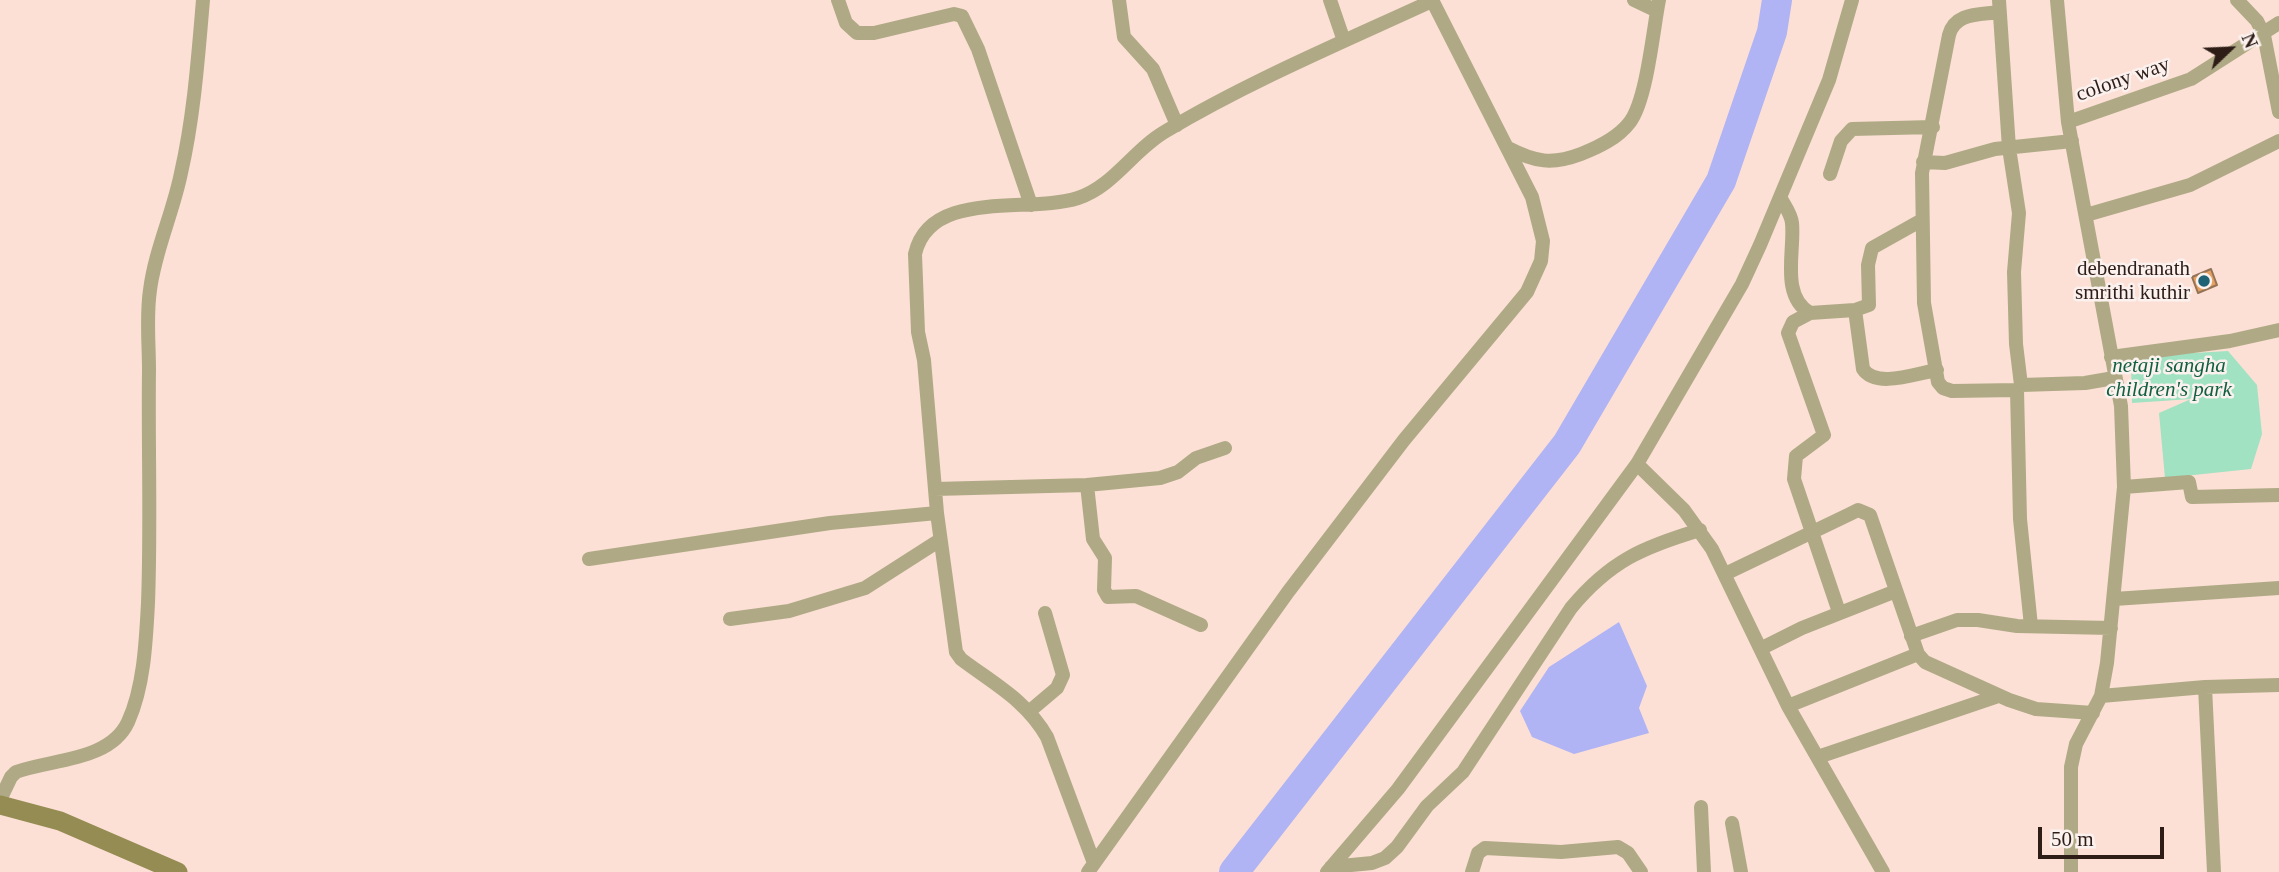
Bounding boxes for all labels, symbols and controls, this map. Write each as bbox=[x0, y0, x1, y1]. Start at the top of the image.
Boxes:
north arrow bbox=[2195, 14, 2265, 84]
text: N bbox=[2237, 30, 2262, 51]
street label: colony way bbox=[2073, 52, 2173, 108]
place label: debendranath smrithi kuthir bbox=[2075, 256, 2190, 306]
marker: debendranath smrithi kuthir bbox=[2196, 273, 2212, 289]
park label: netaji sangha children's park bbox=[2106, 353, 2232, 403]
scale bar bbox=[2041, 812, 2167, 856]
text: 50 m bbox=[2051, 827, 2094, 851]

